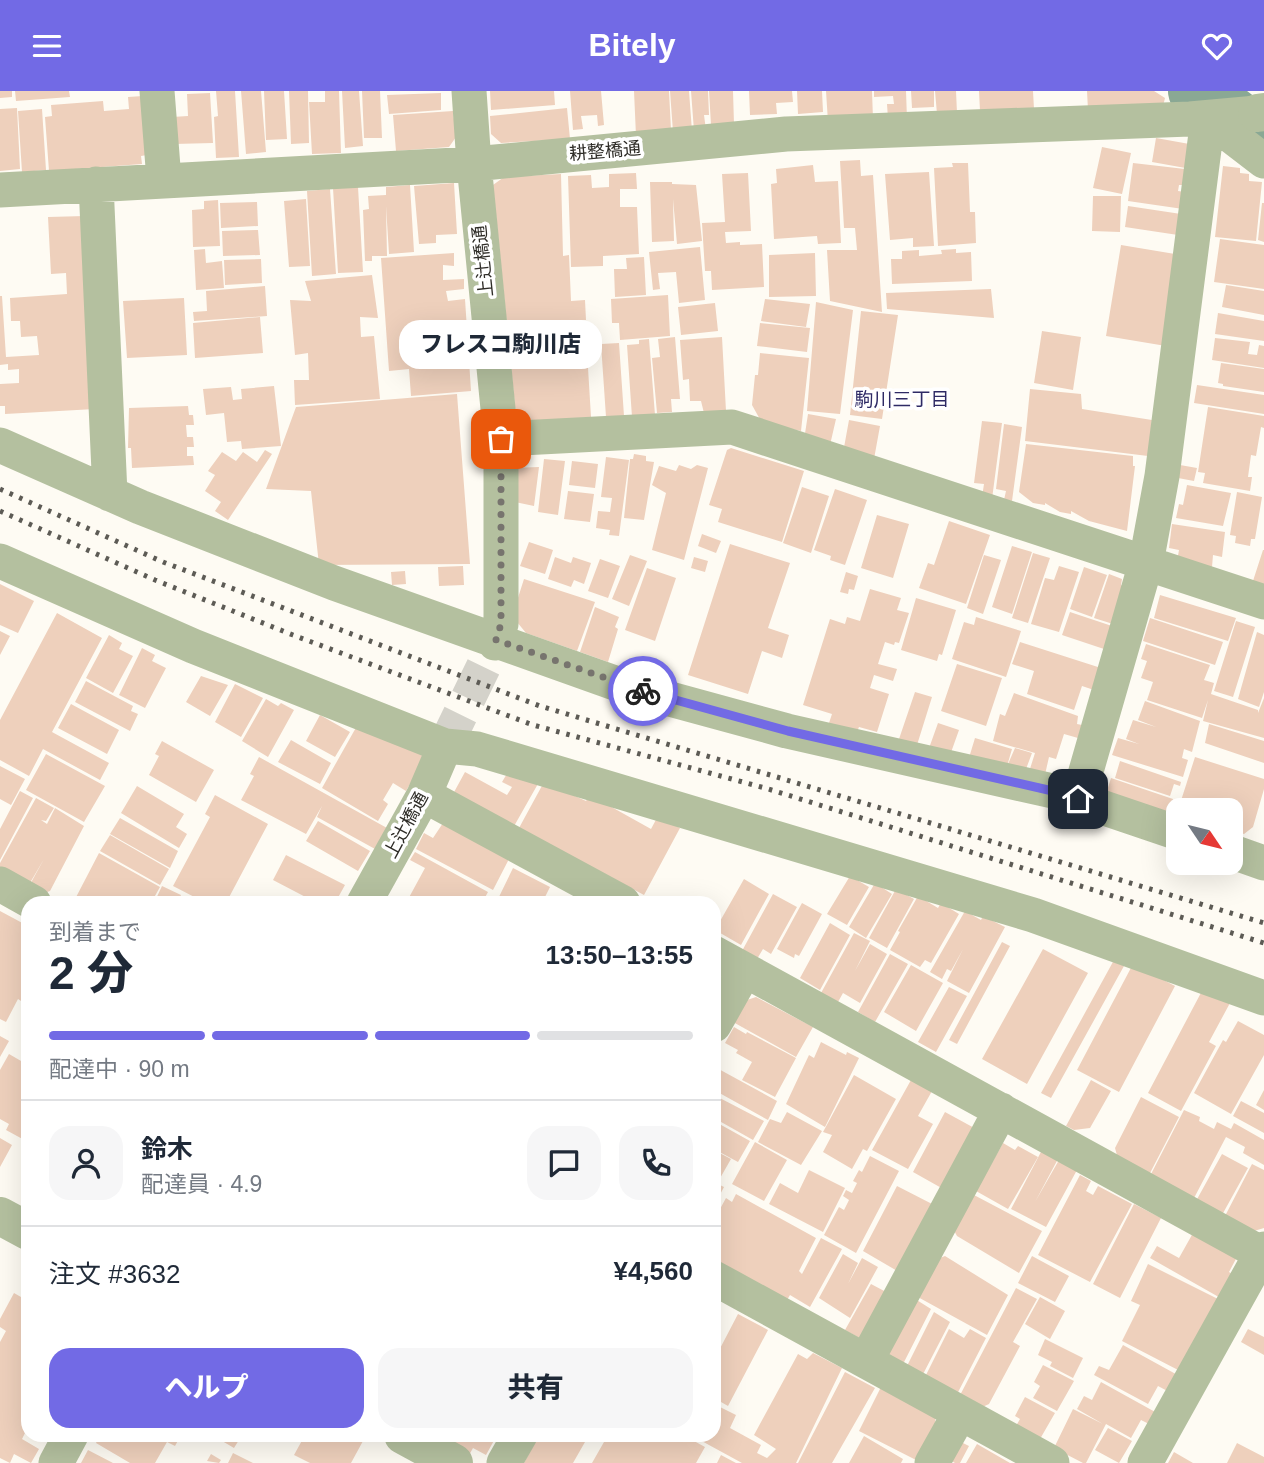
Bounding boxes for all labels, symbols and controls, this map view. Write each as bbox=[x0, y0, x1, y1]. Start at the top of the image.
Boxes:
icon: menu bbox=[28, 27, 66, 65]
text: Bitely bbox=[588, 27, 676, 63]
icon: heart bbox=[1198, 27, 1236, 65]
street label: 耕整橋通 bbox=[568, 138, 642, 164]
street label: 上辻橋通 bbox=[469, 224, 497, 298]
callout: フレスコ駒川店 bbox=[400, 320, 602, 369]
text: フレスコ駒川店 bbox=[420, 331, 581, 357]
district label: 駒川三丁目 bbox=[854, 389, 950, 410]
pin bbox=[471, 409, 531, 469]
icon: bag bbox=[482, 420, 520, 458]
courier bbox=[608, 656, 678, 726]
icon: bike bbox=[624, 672, 662, 710]
pin bbox=[1048, 769, 1108, 829]
icon: home bbox=[1059, 780, 1097, 818]
street label: 上辻橋通 bbox=[380, 789, 432, 861]
north arrow bbox=[1166, 798, 1242, 875]
map controls bbox=[1166, 798, 1243, 875]
text: 到着まで bbox=[49, 919, 141, 945]
text: 13:50–13:55 bbox=[546, 940, 693, 970]
text: 2 分 bbox=[49, 947, 133, 999]
text: 配達中 · 90 m bbox=[49, 1056, 190, 1082]
button: person bbox=[49, 1126, 123, 1200]
button: chat bbox=[527, 1126, 601, 1200]
button: phone bbox=[619, 1126, 693, 1200]
text: 鈴木 bbox=[141, 1134, 193, 1164]
text: 配達員 · 4.9 bbox=[141, 1171, 262, 1197]
text: ¥4,560 bbox=[613, 1256, 693, 1286]
text: 注文 #3632 bbox=[49, 1259, 181, 1289]
button: ヘルプ bbox=[49, 1348, 364, 1428]
button: 共有 bbox=[378, 1348, 693, 1428]

